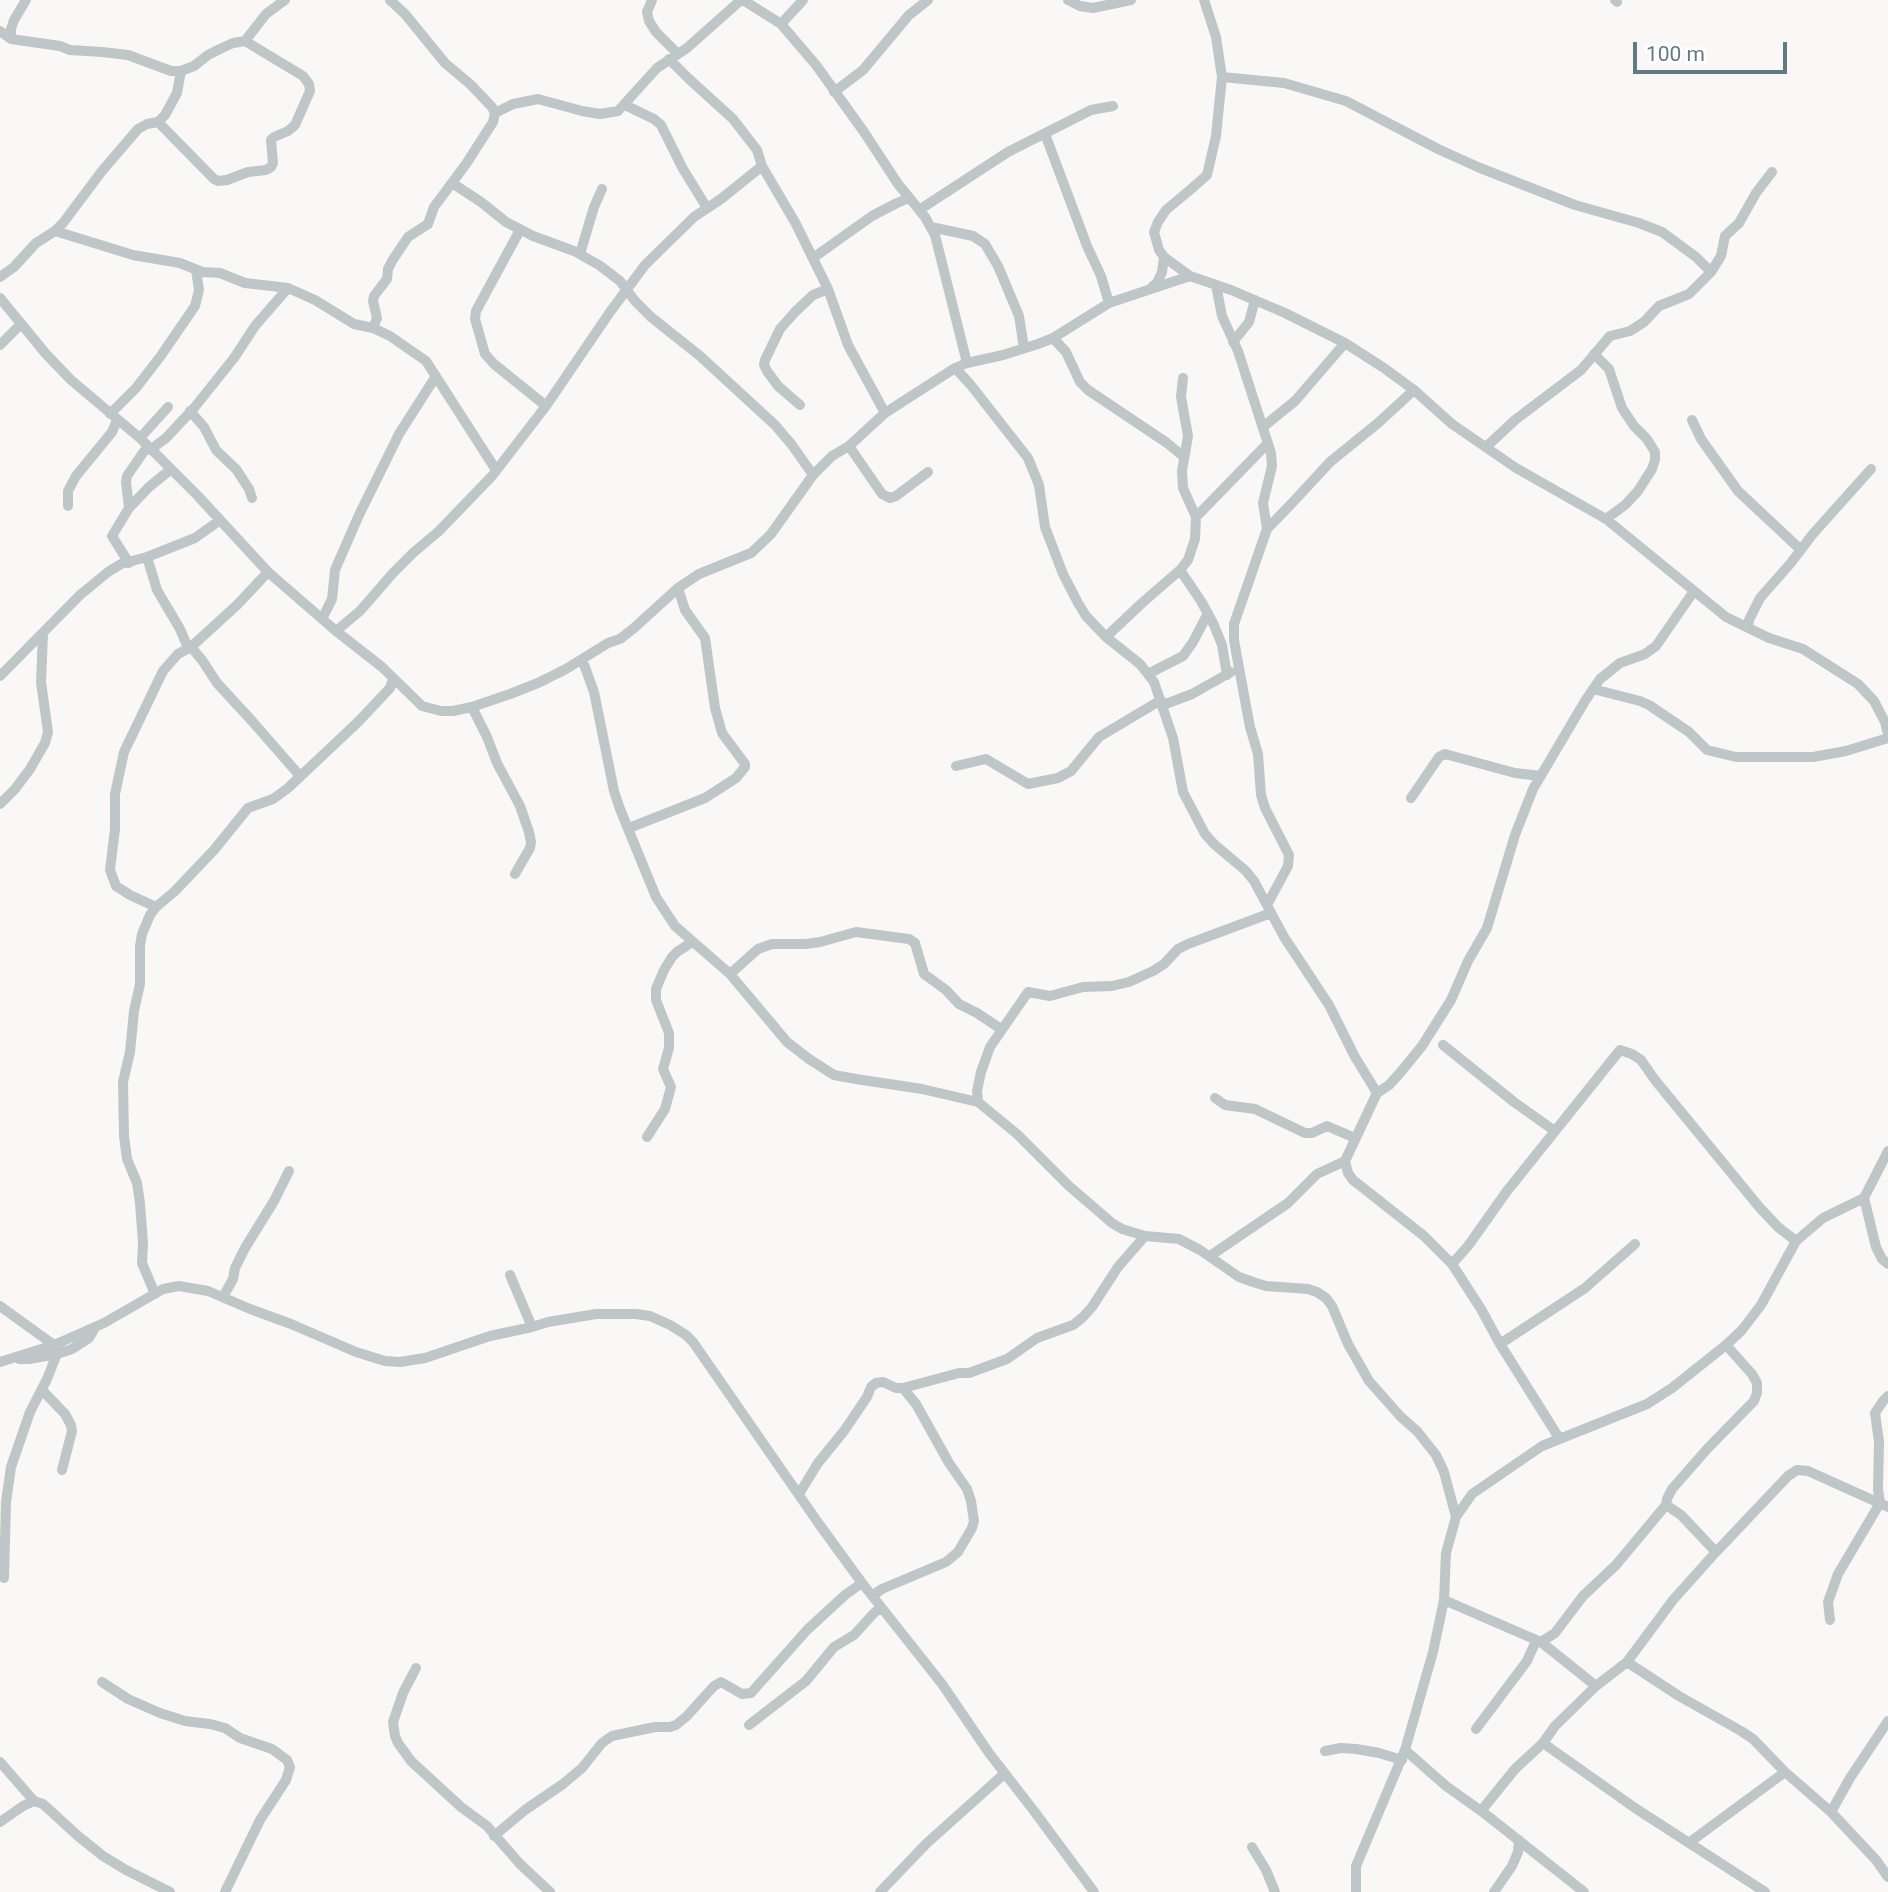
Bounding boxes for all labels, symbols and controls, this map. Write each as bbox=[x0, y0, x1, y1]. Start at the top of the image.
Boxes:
scale bar bbox=[1636, 28, 1790, 72]
text: 100 m bbox=[1646, 42, 1705, 66]

